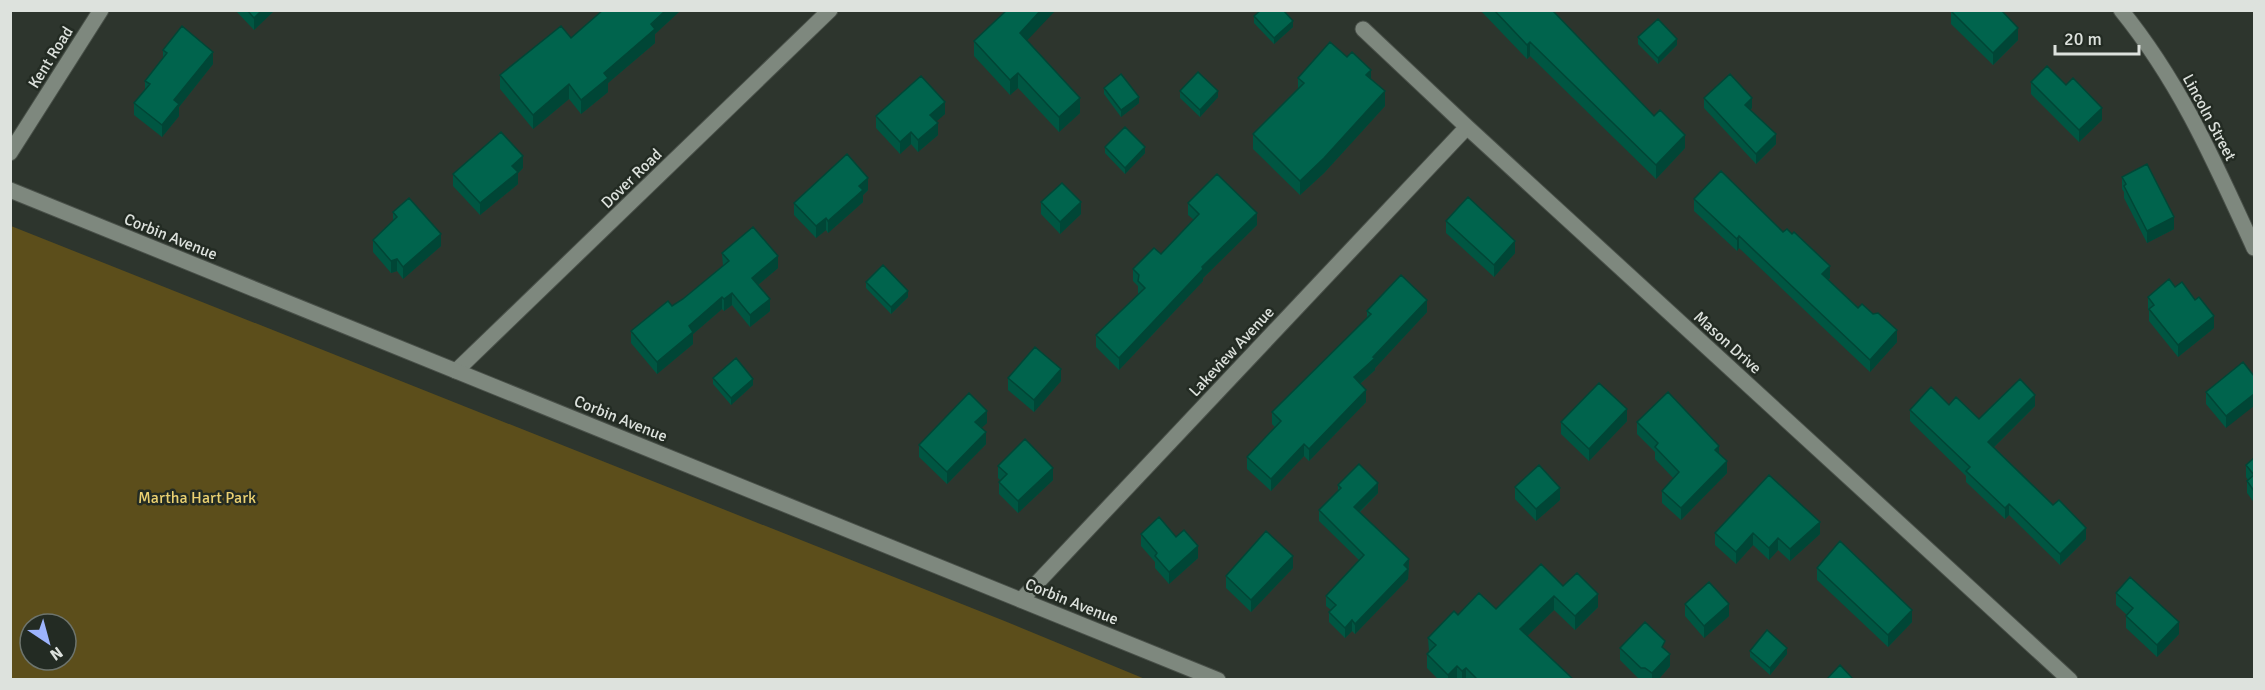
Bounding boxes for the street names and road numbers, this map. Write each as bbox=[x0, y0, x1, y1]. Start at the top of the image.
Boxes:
street label: Kent Road bbox=[24, 23, 78, 92]
street label: Lincoln Street bbox=[2178, 71, 2241, 165]
street label: Dover Road bbox=[597, 145, 666, 213]
street label: Corbin Avenue bbox=[121, 209, 220, 265]
street label: Lakeview Avenue bbox=[1185, 302, 1279, 401]
street label: Mason Drive bbox=[1689, 307, 1765, 378]
street label: Corbin Avenue bbox=[571, 391, 670, 447]
street label: Corbin Avenue bbox=[1022, 574, 1121, 630]

